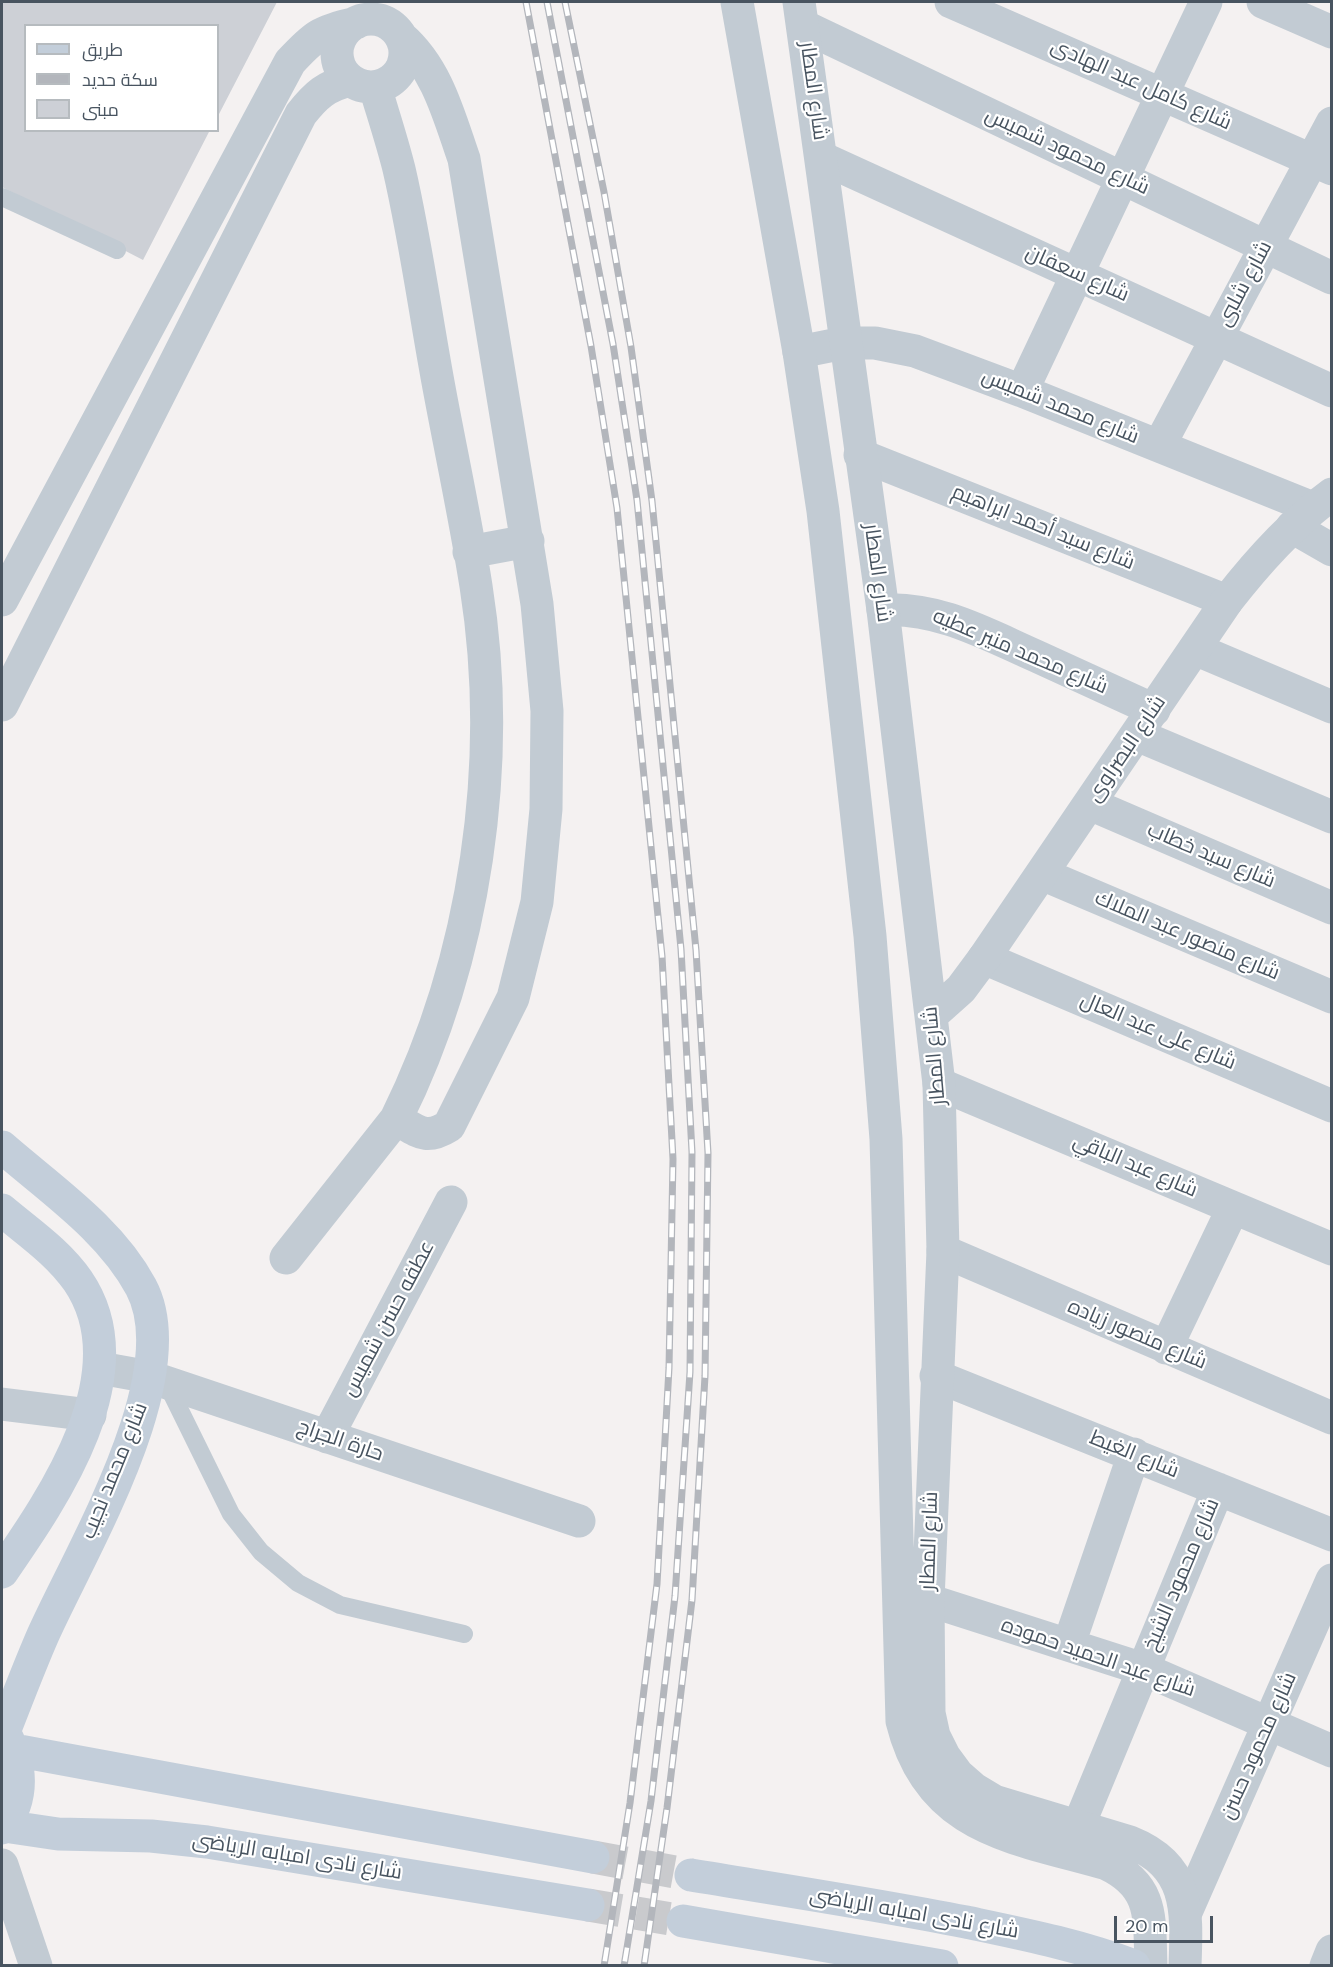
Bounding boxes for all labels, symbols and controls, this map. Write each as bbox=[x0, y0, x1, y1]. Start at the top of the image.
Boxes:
legend bbox=[24, 24, 219, 132]
street label: شارع كامل عبد الهادى bbox=[1047, 34, 1235, 136]
text: طريق bbox=[82, 38, 123, 62]
street label: شارع المطار bbox=[794, 40, 832, 142]
text: سكة حديد bbox=[82, 68, 158, 92]
text: مبنى bbox=[82, 98, 119, 122]
street label: شارع محمود شميس bbox=[981, 103, 1153, 201]
street label: شارع شلبى bbox=[1212, 237, 1278, 331]
street label: شارع سعفان bbox=[1021, 240, 1133, 308]
street label: شارع محمد شميس bbox=[978, 364, 1142, 450]
street label: شارع سيد أحمد ابراهيم bbox=[948, 480, 1138, 576]
street label: شارع المطار bbox=[858, 522, 896, 624]
street label: شارع محمد منير عطيه bbox=[929, 604, 1111, 700]
street label: شارع البصراوى bbox=[1082, 691, 1172, 807]
street label: شارع سيد خطاب bbox=[1143, 818, 1279, 894]
street label: شارع منصور عبد الملاك bbox=[1091, 886, 1283, 986]
street label: شارع على عبد العال bbox=[1076, 988, 1240, 1076]
street label: شارع المطار bbox=[918, 1005, 952, 1107]
street label: شارع عبد الباقي bbox=[1069, 1128, 1201, 1204]
street label: عطفه حسن شميس bbox=[337, 1237, 441, 1401]
street label: شارع منصور زياده bbox=[1064, 1294, 1210, 1376]
street label: شارع محمد نجيب bbox=[76, 1399, 154, 1543]
street label: حارة الجراج bbox=[294, 1415, 386, 1467]
street label: شارع الغيط bbox=[1086, 1426, 1182, 1484]
street label: شارع المطار bbox=[916, 1491, 944, 1591]
street label: شارع محمود الشيخ bbox=[1138, 1495, 1226, 1655]
street label: شارع عبد الحميد حموده bbox=[998, 1613, 1198, 1703]
street label: شارع محمود حسن bbox=[1215, 1668, 1303, 1824]
street label: شارع نادى امبابه الرياضى bbox=[190, 1828, 404, 1886]
street label: شارع نادى امبابه الرياضى bbox=[807, 1883, 1021, 1945]
scale bar bbox=[1117, 1904, 1216, 1942]
text: 20 m bbox=[1125, 1914, 1168, 1938]

